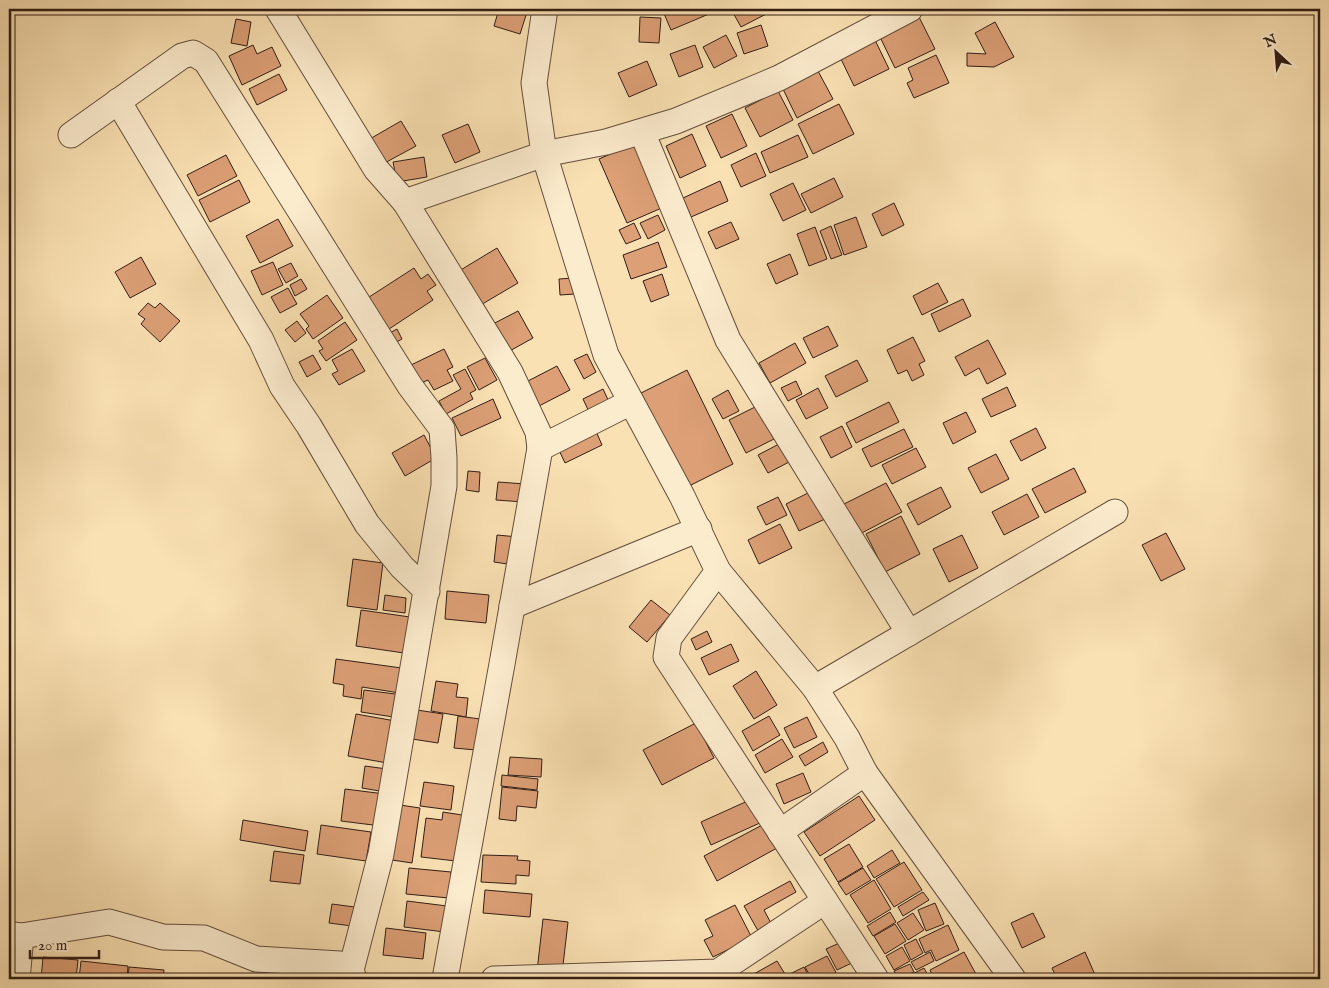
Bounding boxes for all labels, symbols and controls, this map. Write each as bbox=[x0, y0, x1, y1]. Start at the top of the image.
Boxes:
north arrow bbox=[1252, 28, 1302, 78]
text: N bbox=[1260, 30, 1280, 52]
scale bar bbox=[30, 928, 99, 960]
text: 20 m bbox=[38, 936, 68, 955]

